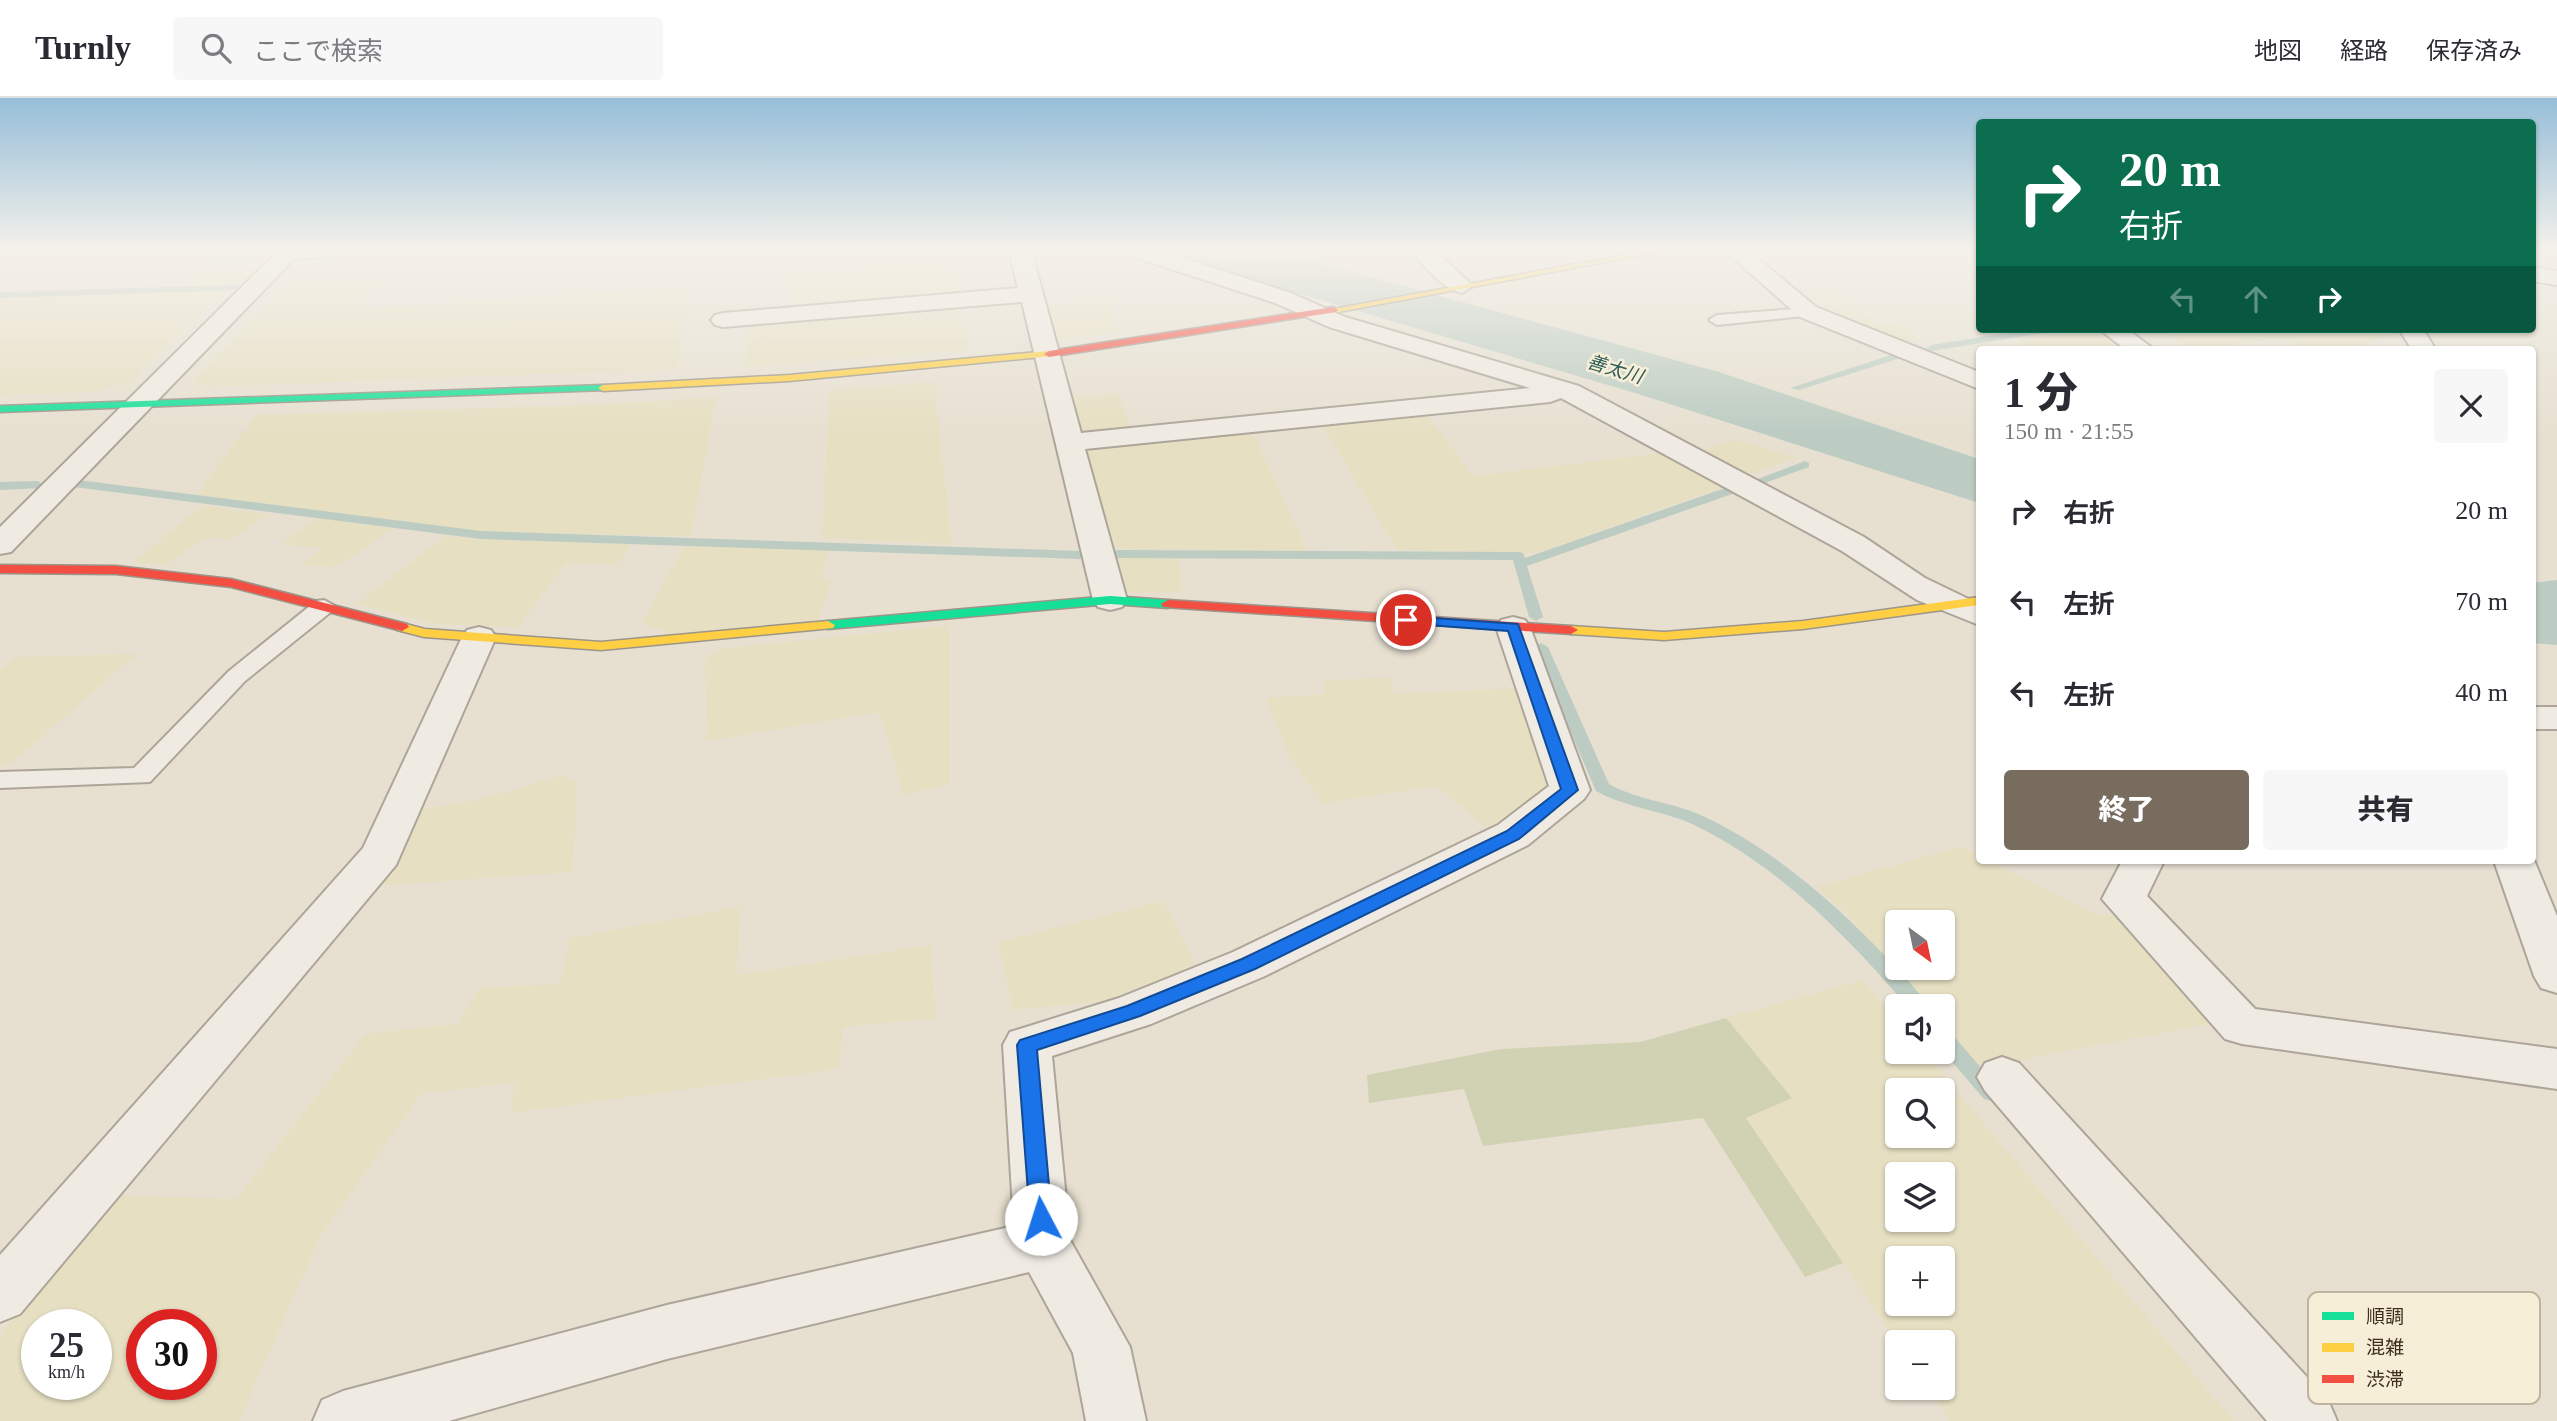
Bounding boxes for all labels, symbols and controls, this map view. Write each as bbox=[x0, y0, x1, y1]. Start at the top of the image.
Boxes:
search box bbox=[173, 17, 663, 80]
icon: search bbox=[197, 29, 235, 67]
text: Turnly bbox=[35, 30, 131, 66]
text: ここで検索 bbox=[253, 37, 383, 66]
text: 地図 bbox=[2254, 38, 2302, 64]
text: 経路 bbox=[2340, 38, 2388, 64]
text: 保存済み bbox=[2426, 38, 2522, 64]
text: 20 m bbox=[2119, 142, 2221, 197]
icon: right bbox=[2004, 147, 2095, 238]
text: 右折 bbox=[2119, 208, 2183, 244]
icon: left bbox=[2164, 280, 2202, 318]
icon: ahead bbox=[2237, 280, 2275, 318]
icon: right bbox=[2310, 280, 2348, 318]
water label: 善太川 bbox=[1585, 351, 1647, 388]
button: close bbox=[2434, 369, 2508, 443]
text: 1 分 bbox=[2004, 370, 2078, 416]
text: 150 m · 21:55 bbox=[2004, 419, 2134, 444]
icon: right bbox=[2004, 492, 2042, 530]
text: 20 m bbox=[2455, 496, 2508, 525]
text: 右折 bbox=[2063, 499, 2115, 528]
icon: left bbox=[2004, 583, 2042, 621]
text: 70 m bbox=[2455, 587, 2508, 616]
pin bbox=[1376, 590, 1436, 650]
text: 左折 bbox=[2063, 590, 2115, 619]
icon: arrive bbox=[1387, 601, 1425, 639]
icon: left bbox=[2004, 674, 2042, 712]
text: 40 m bbox=[2455, 678, 2508, 707]
text: 左折 bbox=[2063, 681, 2115, 710]
button: 終了 bbox=[2004, 770, 2249, 850]
button: 共有 bbox=[2263, 770, 2508, 850]
north arrow bbox=[1885, 910, 1955, 980]
map controls bbox=[1885, 910, 1955, 1400]
button: sound bbox=[1885, 994, 1955, 1064]
button: search bbox=[1885, 1078, 1955, 1148]
button: layers bbox=[1885, 1162, 1955, 1232]
position arrow bbox=[1004, 1182, 1078, 1256]
button: + bbox=[1885, 1246, 1955, 1316]
legend bbox=[2308, 1292, 2540, 1404]
text: 順調 bbox=[2366, 1306, 2404, 1327]
speed limit sign: 30 bbox=[126, 1309, 217, 1400]
text: 25 bbox=[49, 1326, 84, 1365]
button: − bbox=[1885, 1330, 1955, 1400]
text: 混雑 bbox=[2366, 1337, 2404, 1358]
text: km/h bbox=[48, 1362, 85, 1382]
text: 渋滞 bbox=[2366, 1369, 2404, 1390]

